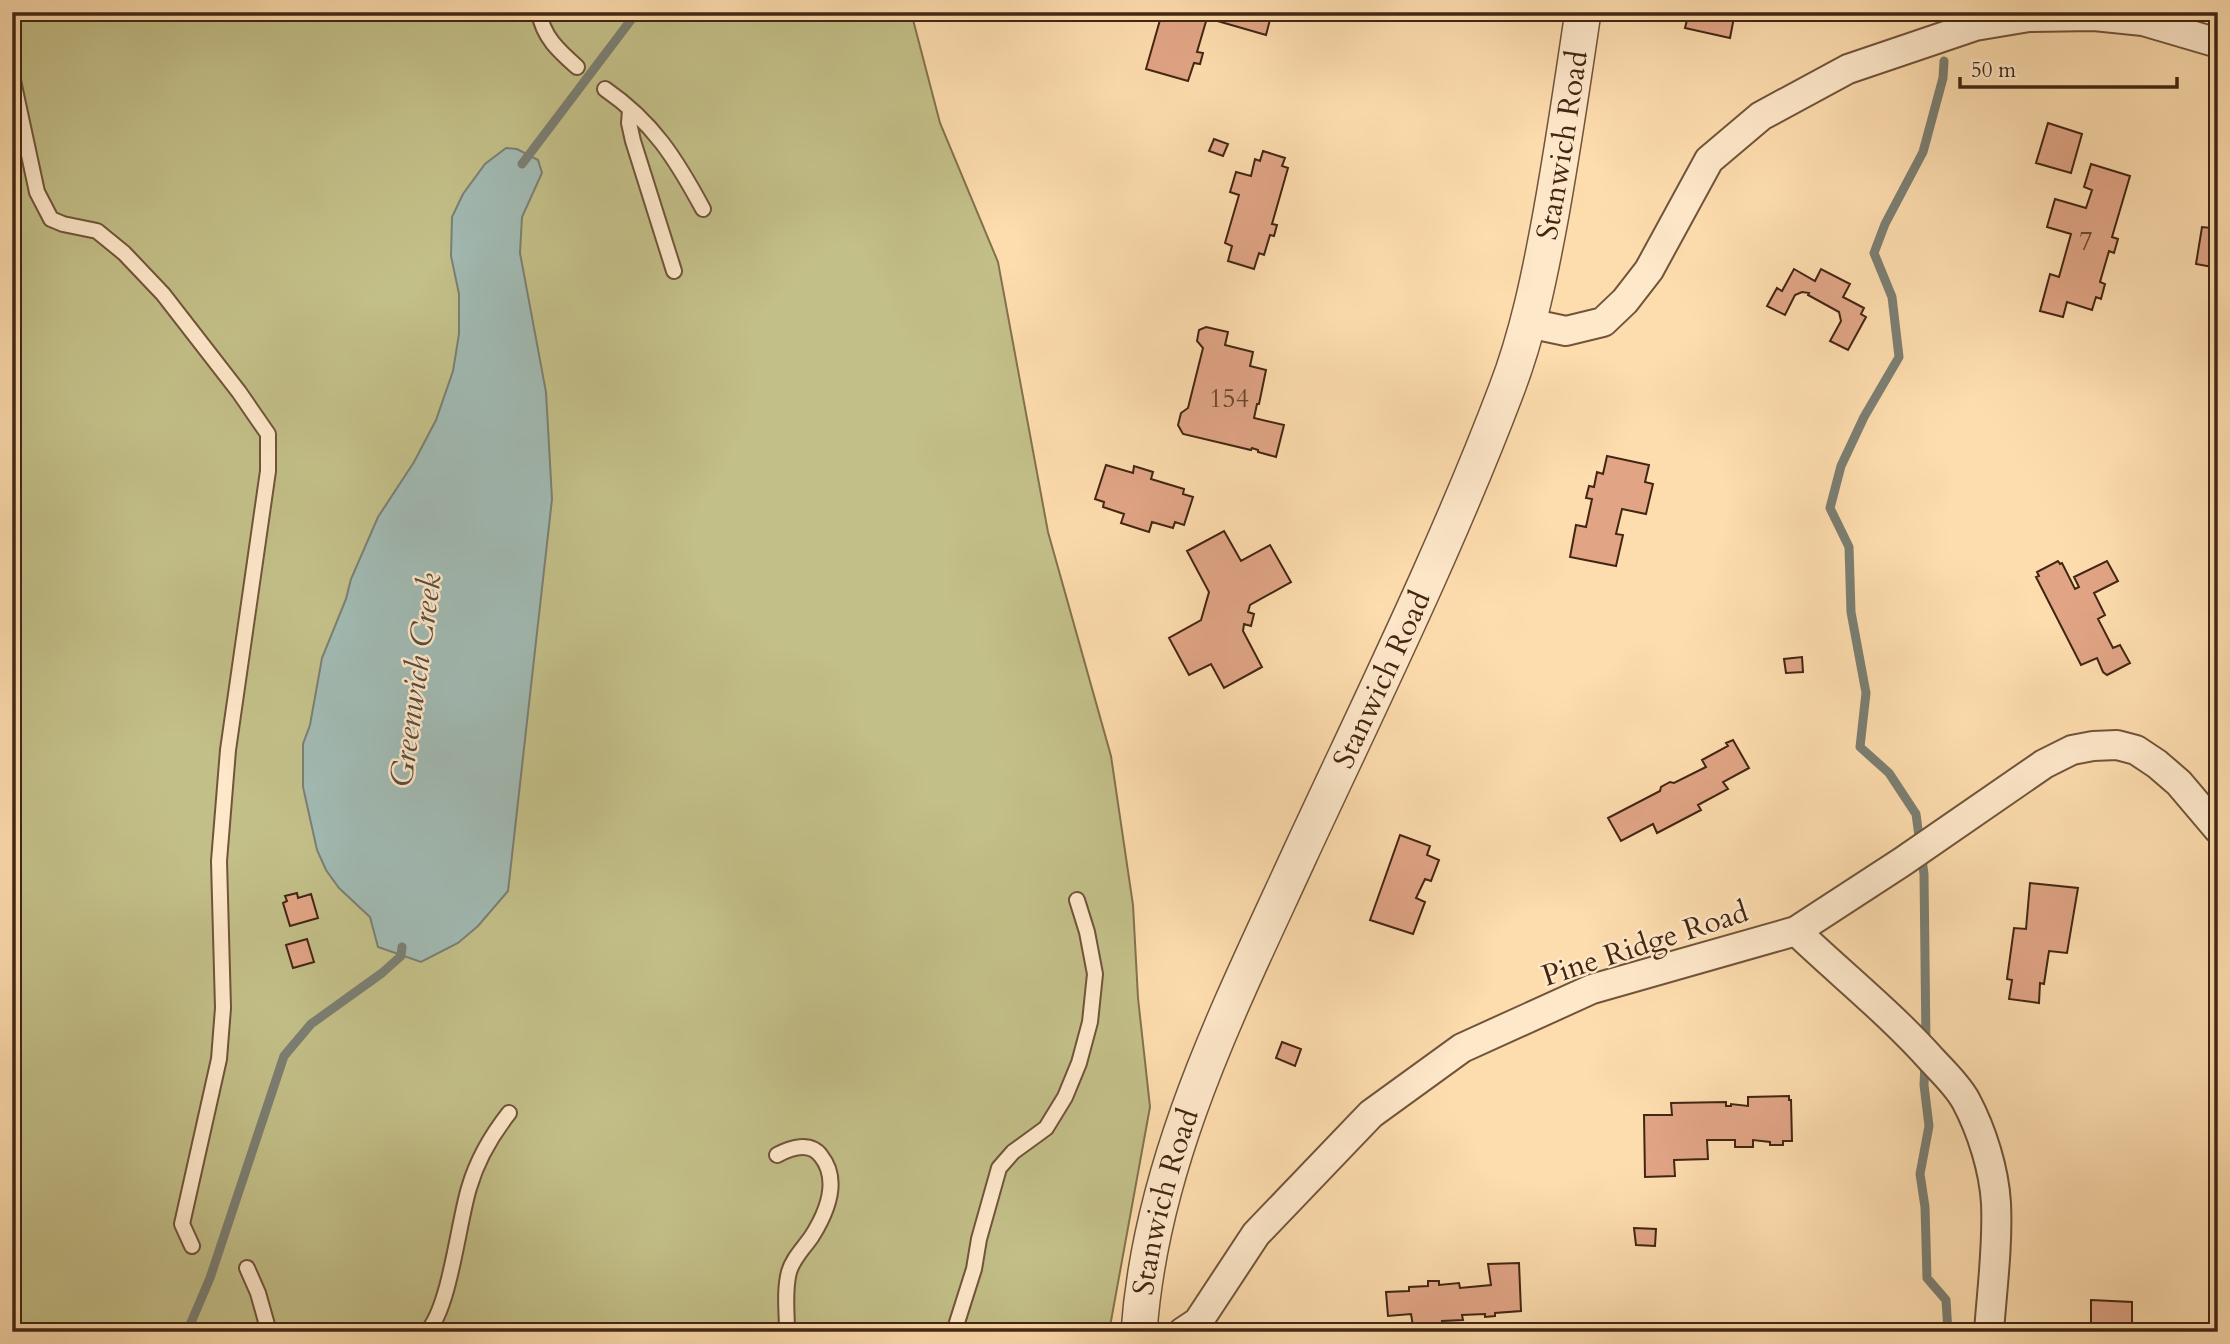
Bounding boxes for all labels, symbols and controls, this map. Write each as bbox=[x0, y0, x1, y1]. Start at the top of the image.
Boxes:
scale bar bbox=[1960, 46, 2178, 90]
street label: Stanwich Road bbox=[1526, 48, 1598, 243]
text: 50 m bbox=[1971, 56, 2016, 85]
house number: 7 bbox=[2079, 224, 2093, 259]
house number: 154 bbox=[1209, 381, 1249, 416]
water label: Greenwich Creek bbox=[379, 570, 453, 790]
street label: Stanwich Road bbox=[1323, 584, 1440, 775]
street label: Pine Ridge Road bbox=[1537, 891, 1753, 997]
street label: Stanwich Road bbox=[1122, 1103, 1208, 1298]

